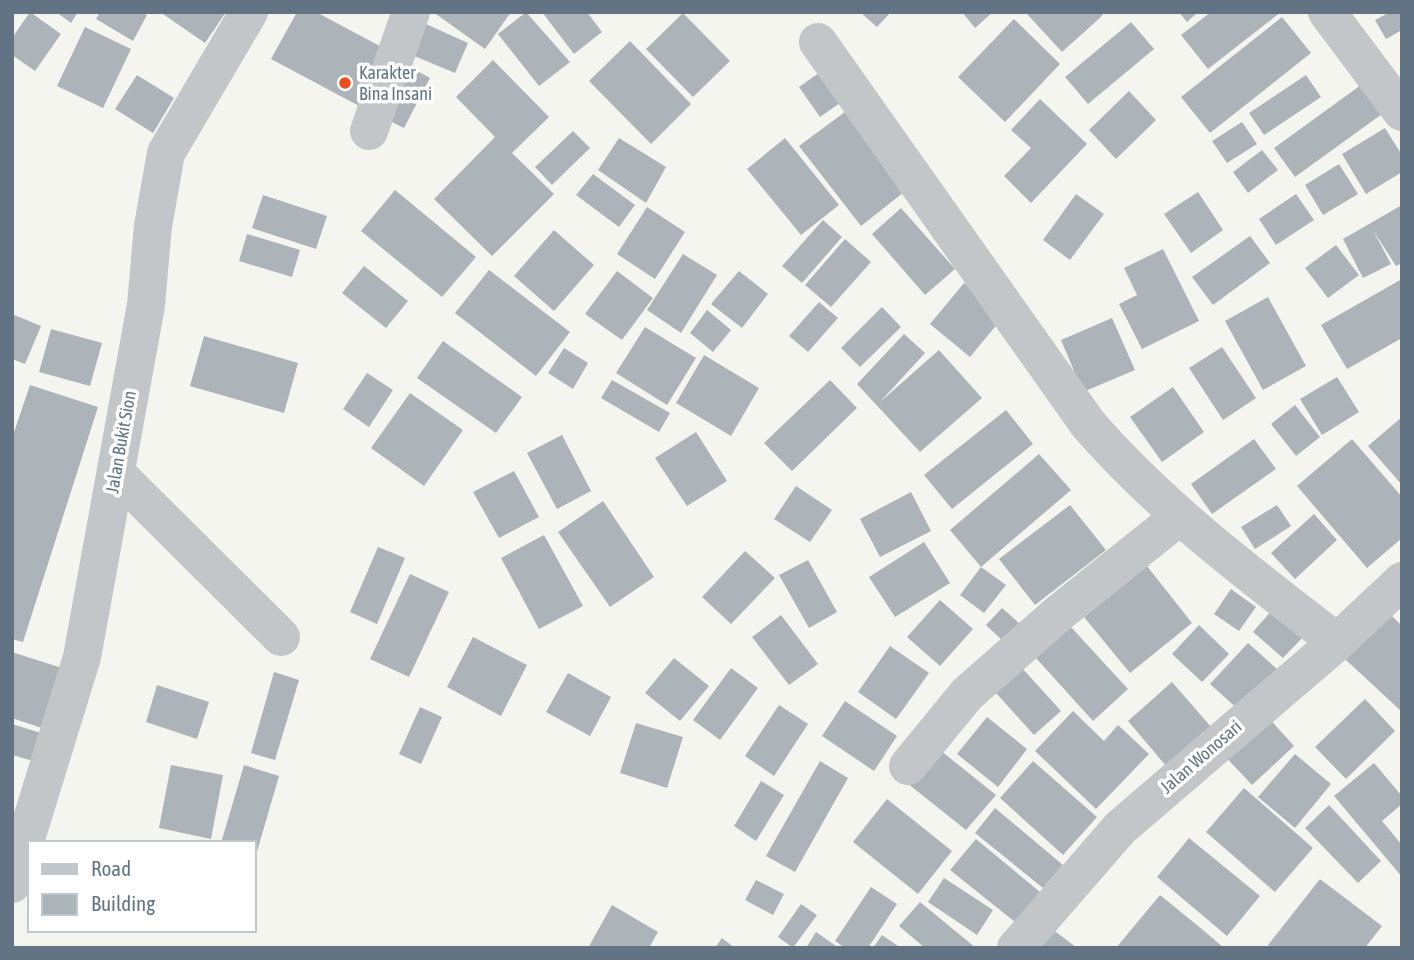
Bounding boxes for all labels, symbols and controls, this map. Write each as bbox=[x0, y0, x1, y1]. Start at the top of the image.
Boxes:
place label: Karakter Bina Insani bbox=[359, 62, 432, 104]
marker: Karakter Bina Insani bbox=[337, 75, 353, 91]
street label: Jalan Bukit Sion bbox=[101, 389, 140, 495]
street label: Jalan Wonosari bbox=[1156, 716, 1246, 798]
legend bbox=[28, 841, 256, 932]
text: Road bbox=[91, 856, 131, 880]
text: Building bbox=[91, 891, 155, 915]

